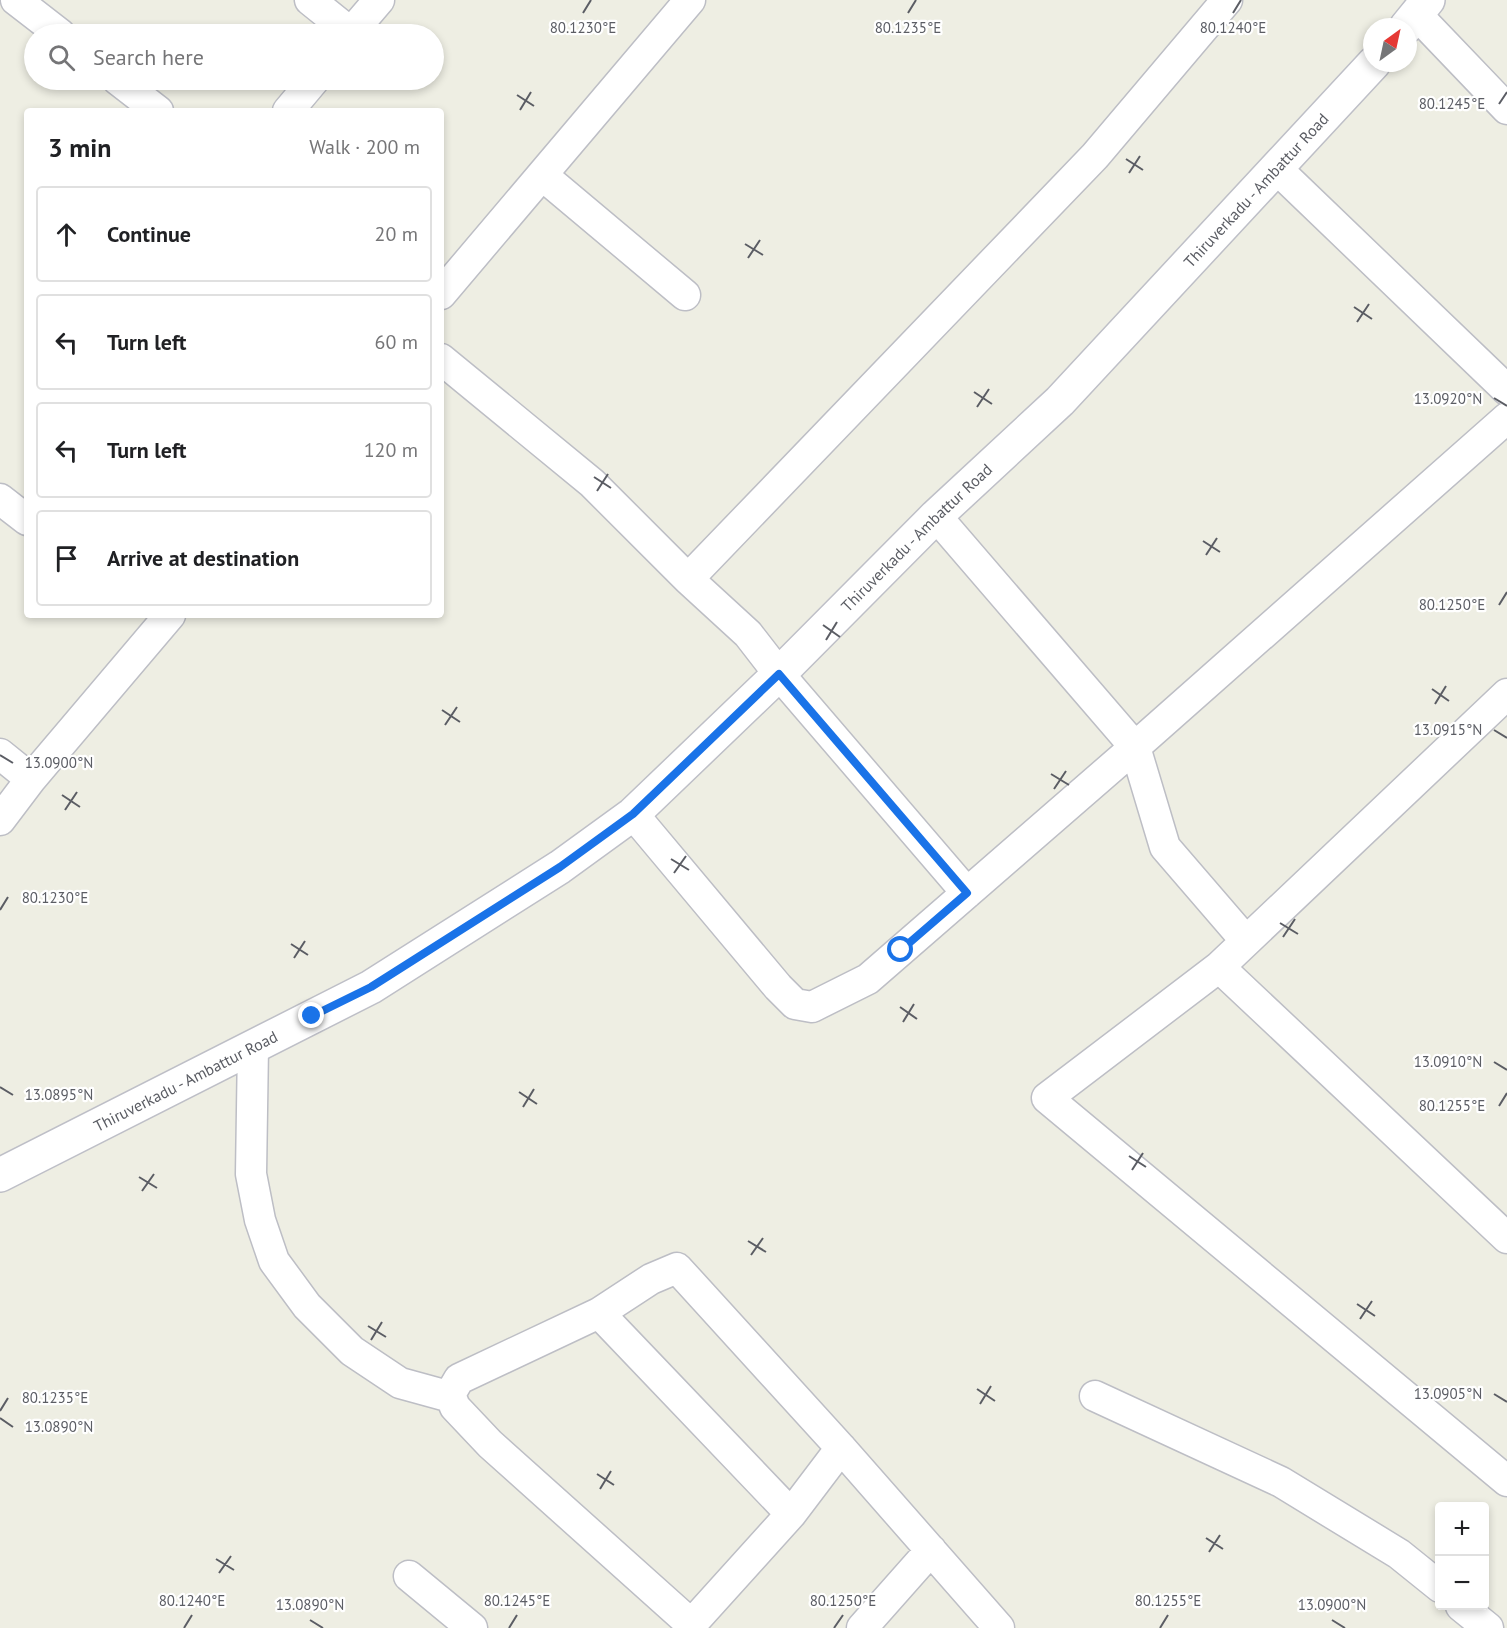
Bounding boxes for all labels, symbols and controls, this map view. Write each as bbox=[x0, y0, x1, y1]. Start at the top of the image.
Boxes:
text: 80.1230°E bbox=[550, 18, 616, 37]
text: 80.1235°E bbox=[875, 18, 941, 37]
text: 80.1240°E bbox=[1200, 18, 1266, 37]
north arrow bbox=[1363, 18, 1417, 72]
search box bbox=[24, 24, 444, 90]
icon: search bbox=[45, 41, 78, 74]
text: Search here bbox=[93, 43, 204, 71]
text: 80.1245°E bbox=[1419, 94, 1485, 113]
street label: Thiruverkadu - Ambattur Road bbox=[1179, 109, 1332, 271]
text: 3 min bbox=[48, 131, 111, 164]
text: Walk · 200 m bbox=[309, 134, 420, 160]
icon: ahead bbox=[50, 218, 83, 251]
text: Continue bbox=[107, 220, 191, 248]
text: 20 m bbox=[375, 221, 418, 247]
icon: left bbox=[50, 326, 83, 359]
text: Turn left bbox=[107, 328, 187, 356]
text: 60 m bbox=[375, 329, 418, 355]
text: 13.0920°N bbox=[1414, 389, 1482, 408]
icon: left bbox=[50, 434, 83, 467]
text: Turn left bbox=[107, 436, 187, 464]
text: 120 m bbox=[364, 437, 418, 463]
street label: Thiruverkadu - Ambattur Road bbox=[837, 459, 996, 616]
icon: arrive bbox=[50, 542, 83, 575]
text: Arrive at destination bbox=[107, 544, 299, 572]
text: 80.1250°E bbox=[1419, 595, 1485, 614]
text: 13.0915°N bbox=[1414, 720, 1482, 739]
text: 13.0900°N bbox=[25, 753, 93, 772]
text: 80.1230°E bbox=[22, 888, 88, 907]
route start bbox=[887, 936, 913, 962]
route end bbox=[298, 1002, 324, 1028]
street label: Thiruverkadu - Ambattur Road bbox=[90, 1026, 281, 1136]
text: 13.0910°N bbox=[1414, 1052, 1482, 1071]
text: 13.0895°N bbox=[25, 1085, 93, 1104]
text: 80.1255°E bbox=[1419, 1096, 1485, 1115]
text: 13.0905°N bbox=[1414, 1384, 1482, 1403]
text: 80.1235°E bbox=[22, 1388, 88, 1407]
text: 13.0890°N bbox=[25, 1417, 93, 1436]
map controls bbox=[1435, 1502, 1489, 1610]
button: + bbox=[1435, 1502, 1489, 1556]
button: − bbox=[1435, 1556, 1489, 1610]
text: 80.1240°E bbox=[159, 1591, 225, 1610]
text: 80.1245°E bbox=[484, 1591, 550, 1610]
text: 80.1250°E bbox=[810, 1591, 876, 1610]
text: 80.1255°E bbox=[1135, 1591, 1201, 1610]
text: 13.0890°N bbox=[276, 1595, 344, 1614]
text: 13.0900°N bbox=[1298, 1595, 1366, 1614]

